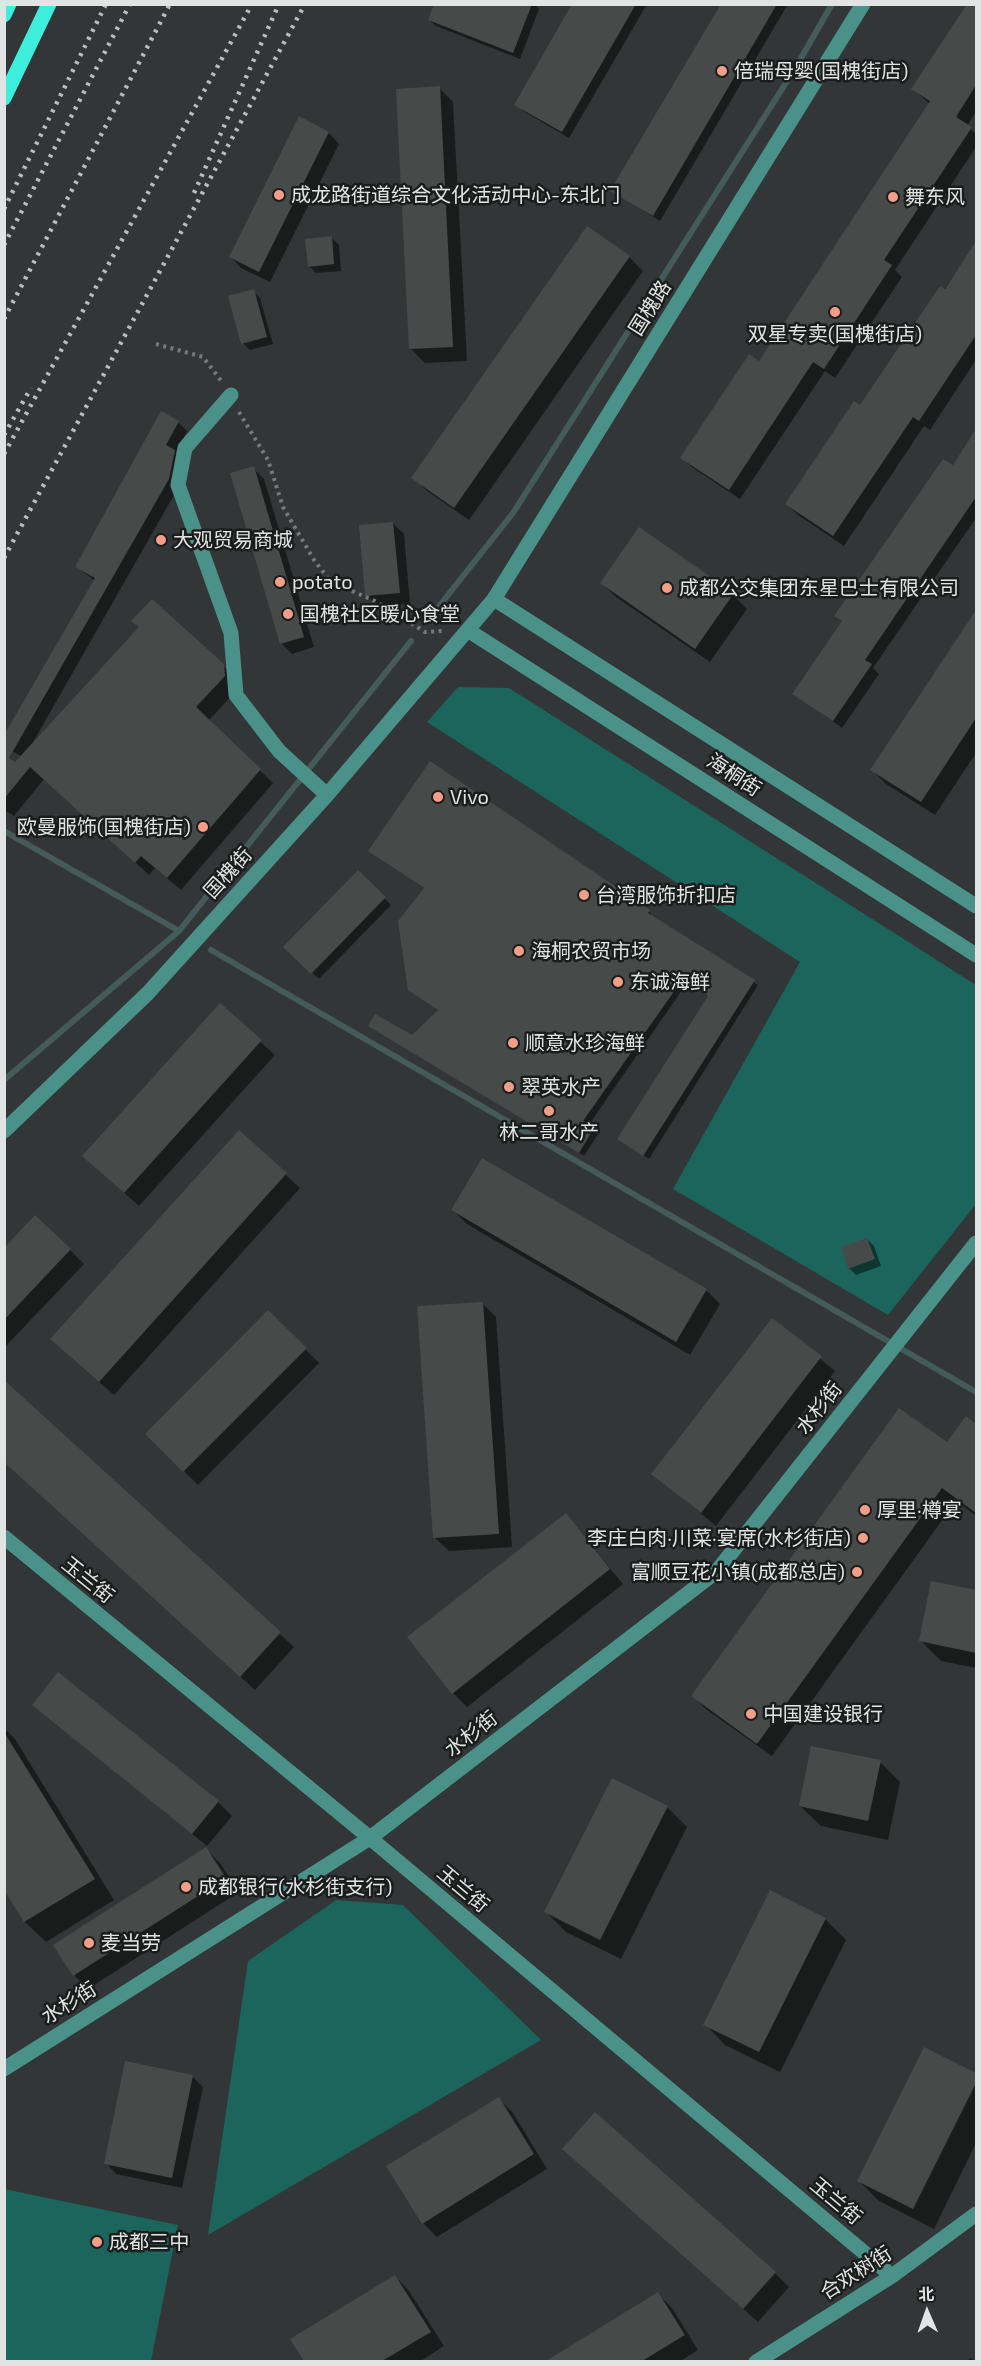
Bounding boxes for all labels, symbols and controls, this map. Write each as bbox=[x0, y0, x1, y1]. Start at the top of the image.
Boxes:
place label: 倍瑞母婴(国槐街店) bbox=[734, 59, 908, 83]
marker: 倍瑞母婴(国槐街店) bbox=[715, 64, 729, 78]
place label: 成龙路街道综合文化活动中心-东北门 bbox=[291, 183, 620, 207]
place label: 舞东风 bbox=[905, 185, 965, 209]
marker: 成龙路街道综合文化活动中心-东北门 bbox=[272, 188, 286, 202]
marker: 舞东风 bbox=[886, 190, 900, 204]
street label: 国槐路 bbox=[624, 276, 676, 340]
marker: 双星专卖(国槐街店) bbox=[828, 305, 842, 319]
place label: 双星专卖(国槐街店) bbox=[748, 322, 922, 346]
place label: 大观贸易商城 bbox=[173, 528, 293, 552]
marker: 大观贸易商城 bbox=[154, 533, 168, 547]
place label: potato bbox=[292, 570, 353, 594]
marker: potato bbox=[273, 575, 287, 589]
place label: 成都公交集团东星巴士有限公司 bbox=[679, 576, 959, 600]
marker: 成都公交集团东星巴士有限公司 bbox=[660, 581, 674, 595]
place label: 国槐社区暖心食堂 bbox=[300, 602, 460, 626]
marker: 国槐社区暖心食堂 bbox=[281, 607, 295, 621]
street label: 海桐街 bbox=[702, 749, 766, 801]
place label: Vivo bbox=[450, 785, 489, 809]
marker: Vivo bbox=[431, 790, 445, 804]
place label: 欧曼服饰(国槐街店) bbox=[17, 815, 191, 839]
marker: 欧曼服饰(国槐街店) bbox=[196, 820, 210, 834]
street label: 国槐街 bbox=[199, 843, 257, 903]
place label: 台湾服饰折扣店 bbox=[596, 883, 736, 907]
marker: 台湾服饰折扣店 bbox=[577, 888, 591, 902]
place label: 海桐农贸市场 bbox=[531, 939, 651, 963]
marker: 海桐农贸市场 bbox=[512, 944, 526, 958]
place label: 东诚海鲜 bbox=[630, 970, 710, 994]
marker: 东诚海鲜 bbox=[611, 975, 625, 989]
place label: 顺意水珍海鲜 bbox=[525, 1031, 645, 1055]
marker: 顺意水珍海鲜 bbox=[506, 1036, 520, 1050]
place label: 翠英水产 bbox=[521, 1075, 601, 1099]
marker: 翠英水产 bbox=[502, 1080, 516, 1094]
marker: 林二哥水产 bbox=[542, 1104, 556, 1118]
place label: 林二哥水产 bbox=[499, 1120, 599, 1144]
street label: 水杉街 bbox=[791, 1377, 847, 1439]
place label: 厚里·樽宴 bbox=[877, 1498, 962, 1522]
marker: 厚里·樽宴 bbox=[858, 1503, 872, 1517]
place label: 李庄白肉·川菜·宴席(水杉街店) bbox=[587, 1526, 851, 1550]
marker: 李庄白肉·川菜·宴席(水杉街店) bbox=[856, 1531, 870, 1545]
street label: 玉兰街 bbox=[57, 1552, 119, 1608]
place label: 富顺豆花小镇(成都总店) bbox=[631, 1560, 845, 1584]
marker: 富顺豆花小镇(成都总店) bbox=[850, 1565, 864, 1579]
place label: 中国建设银行 bbox=[763, 1702, 883, 1726]
street label: 水杉街 bbox=[440, 1706, 502, 1762]
marker: 中国建设银行 bbox=[744, 1707, 758, 1721]
street label: 玉兰街 bbox=[432, 1861, 494, 1917]
place label: 成都银行(水杉街支行) bbox=[198, 1875, 392, 1899]
marker: 成都银行(水杉街支行) bbox=[179, 1880, 193, 1894]
place label: 麦当劳 bbox=[101, 1931, 161, 1955]
marker: 麦当劳 bbox=[82, 1936, 96, 1950]
street label: 水杉街 bbox=[37, 1977, 101, 2029]
street label: 玉兰街 bbox=[805, 2173, 867, 2229]
place label: 成都三中 bbox=[109, 2230, 189, 2254]
marker: 成都三中 bbox=[90, 2235, 104, 2249]
street label: 合欢树街 bbox=[816, 2241, 896, 2305]
north arrow bbox=[897, 2282, 957, 2342]
text: 北 bbox=[918, 2284, 935, 2303]

